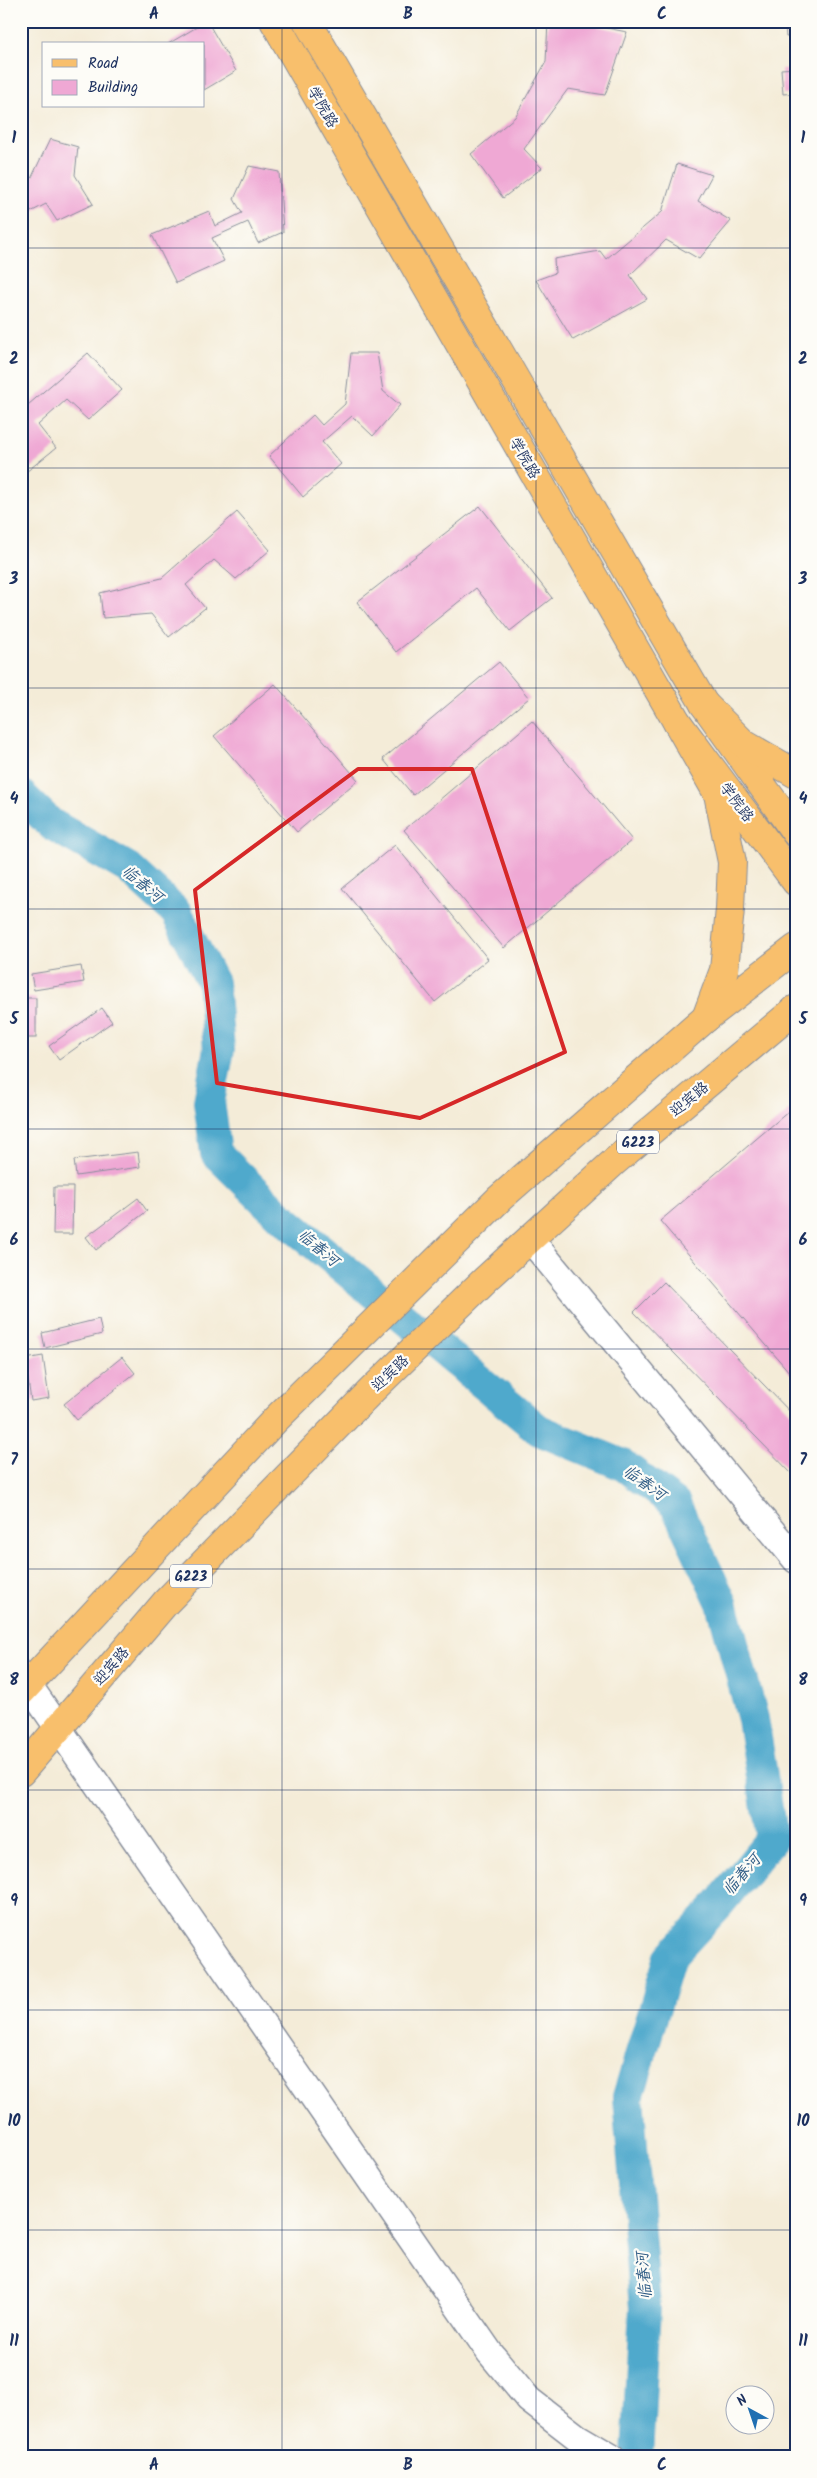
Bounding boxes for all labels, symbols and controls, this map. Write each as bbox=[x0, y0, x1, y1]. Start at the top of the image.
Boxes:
text: A bbox=[149, 2, 159, 27]
text: B bbox=[403, 2, 413, 27]
text: C bbox=[657, 2, 667, 27]
legend bbox=[42, 42, 205, 108]
text: Road bbox=[88, 52, 119, 76]
text: Building bbox=[88, 76, 138, 100]
street label: 学院路 bbox=[300, 82, 344, 133]
text: 1 bbox=[12, 126, 17, 151]
text: 1 bbox=[801, 126, 806, 151]
text: 2 bbox=[9, 347, 19, 372]
text: 2 bbox=[798, 347, 808, 372]
street label: 学院路 bbox=[502, 433, 546, 484]
text: 3 bbox=[9, 567, 19, 592]
text: 3 bbox=[798, 567, 808, 592]
street label: 学院路 bbox=[713, 777, 759, 828]
text: 4 bbox=[10, 787, 19, 812]
text: 4 bbox=[799, 787, 808, 812]
water label: 临春河 bbox=[116, 859, 171, 911]
text: 5 bbox=[9, 1007, 20, 1032]
text: 5 bbox=[798, 1007, 809, 1032]
street label: 迎宾路 bbox=[665, 1076, 715, 1123]
road number: G223 bbox=[617, 1130, 659, 1154]
water label: 临春河 bbox=[292, 1223, 347, 1275]
text: 6 bbox=[10, 1228, 19, 1253]
text: 6 bbox=[799, 1228, 808, 1253]
street label: 迎宾路 bbox=[366, 1349, 415, 1398]
text: 7 bbox=[10, 1448, 18, 1473]
text: 7 bbox=[799, 1448, 807, 1473]
water label: 临春河 bbox=[617, 1459, 673, 1509]
road number: G223 bbox=[170, 1564, 212, 1588]
street label: 迎宾路 bbox=[88, 1642, 136, 1692]
text: 8 bbox=[9, 1668, 19, 1693]
text: 8 bbox=[798, 1668, 808, 1693]
water label: 临春河 bbox=[717, 1846, 769, 1901]
text: 9 bbox=[10, 1889, 18, 1914]
text: 9 bbox=[799, 1889, 807, 1914]
text: 10 bbox=[7, 2109, 21, 2134]
text: 10 bbox=[796, 2109, 810, 2134]
water label: 临春河 bbox=[630, 2248, 659, 2301]
text: 11 bbox=[9, 2329, 19, 2354]
text: 11 bbox=[798, 2329, 808, 2354]
north arrow bbox=[724, 2386, 774, 2436]
text: N bbox=[732, 2389, 753, 2412]
text: A bbox=[149, 2453, 159, 2478]
text: B bbox=[403, 2453, 413, 2478]
text: C bbox=[657, 2453, 667, 2478]

